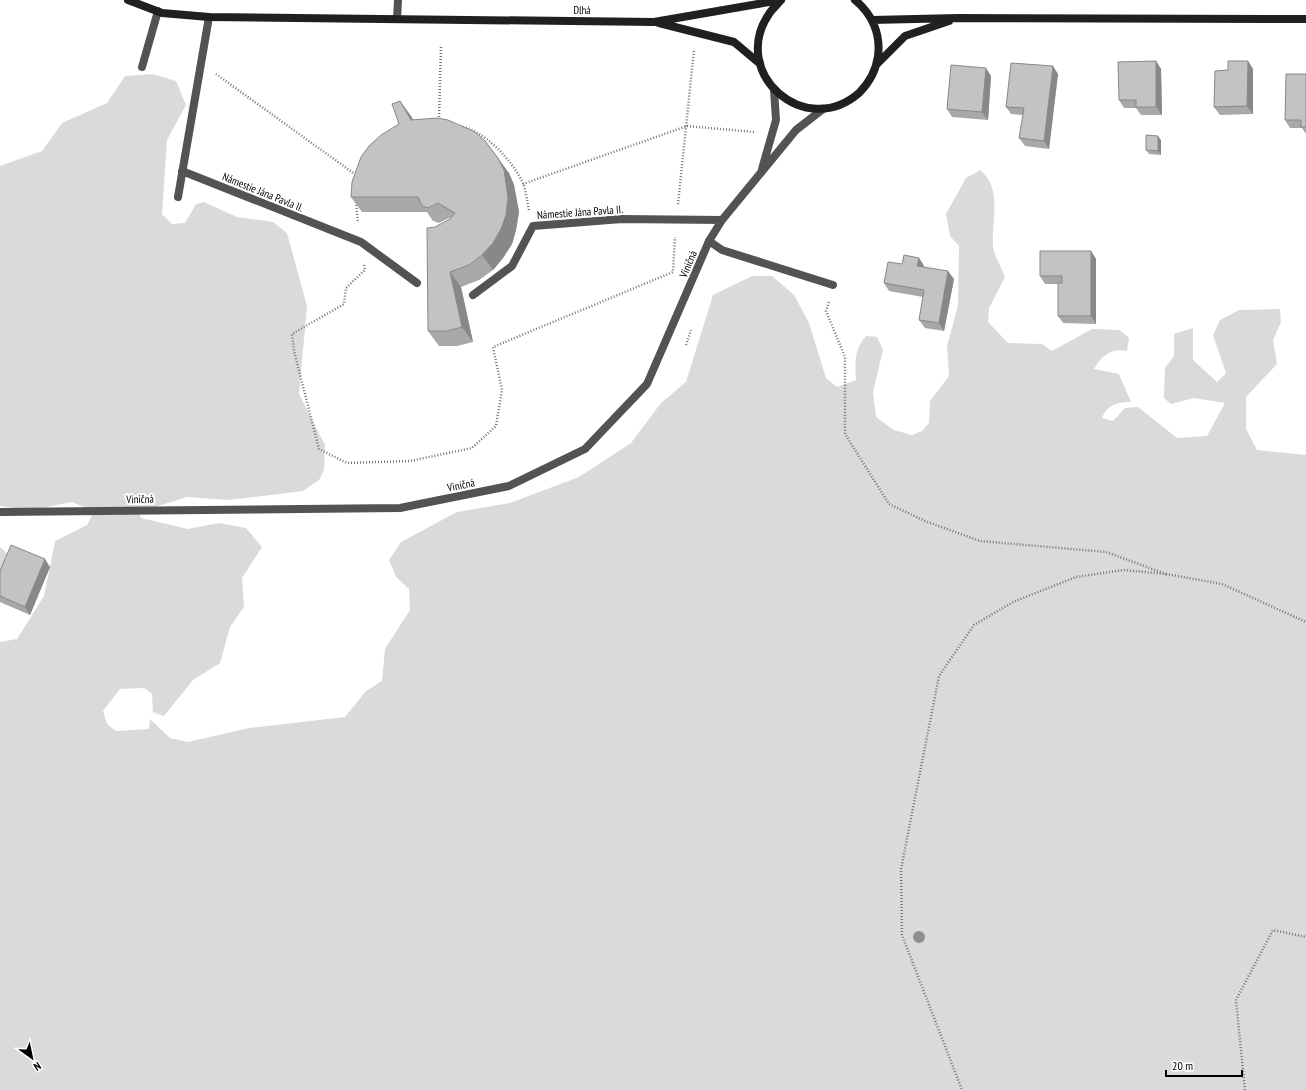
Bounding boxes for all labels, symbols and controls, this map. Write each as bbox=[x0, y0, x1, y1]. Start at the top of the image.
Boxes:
street label: Dlhá bbox=[573, 3, 591, 17]
street label: Námestie Jána Pavla II. bbox=[220, 169, 306, 215]
street label: Námestie Jána Pavla II. bbox=[536, 202, 624, 222]
street label: Viničná bbox=[676, 248, 700, 280]
street label: Viničná bbox=[445, 475, 476, 495]
street label: Viničná bbox=[125, 492, 154, 506]
north arrow bbox=[12, 1038, 52, 1078]
scale bar bbox=[1166, 1052, 1242, 1078]
text: 20 m bbox=[1172, 1058, 1193, 1073]
text: N bbox=[31, 1059, 44, 1074]

